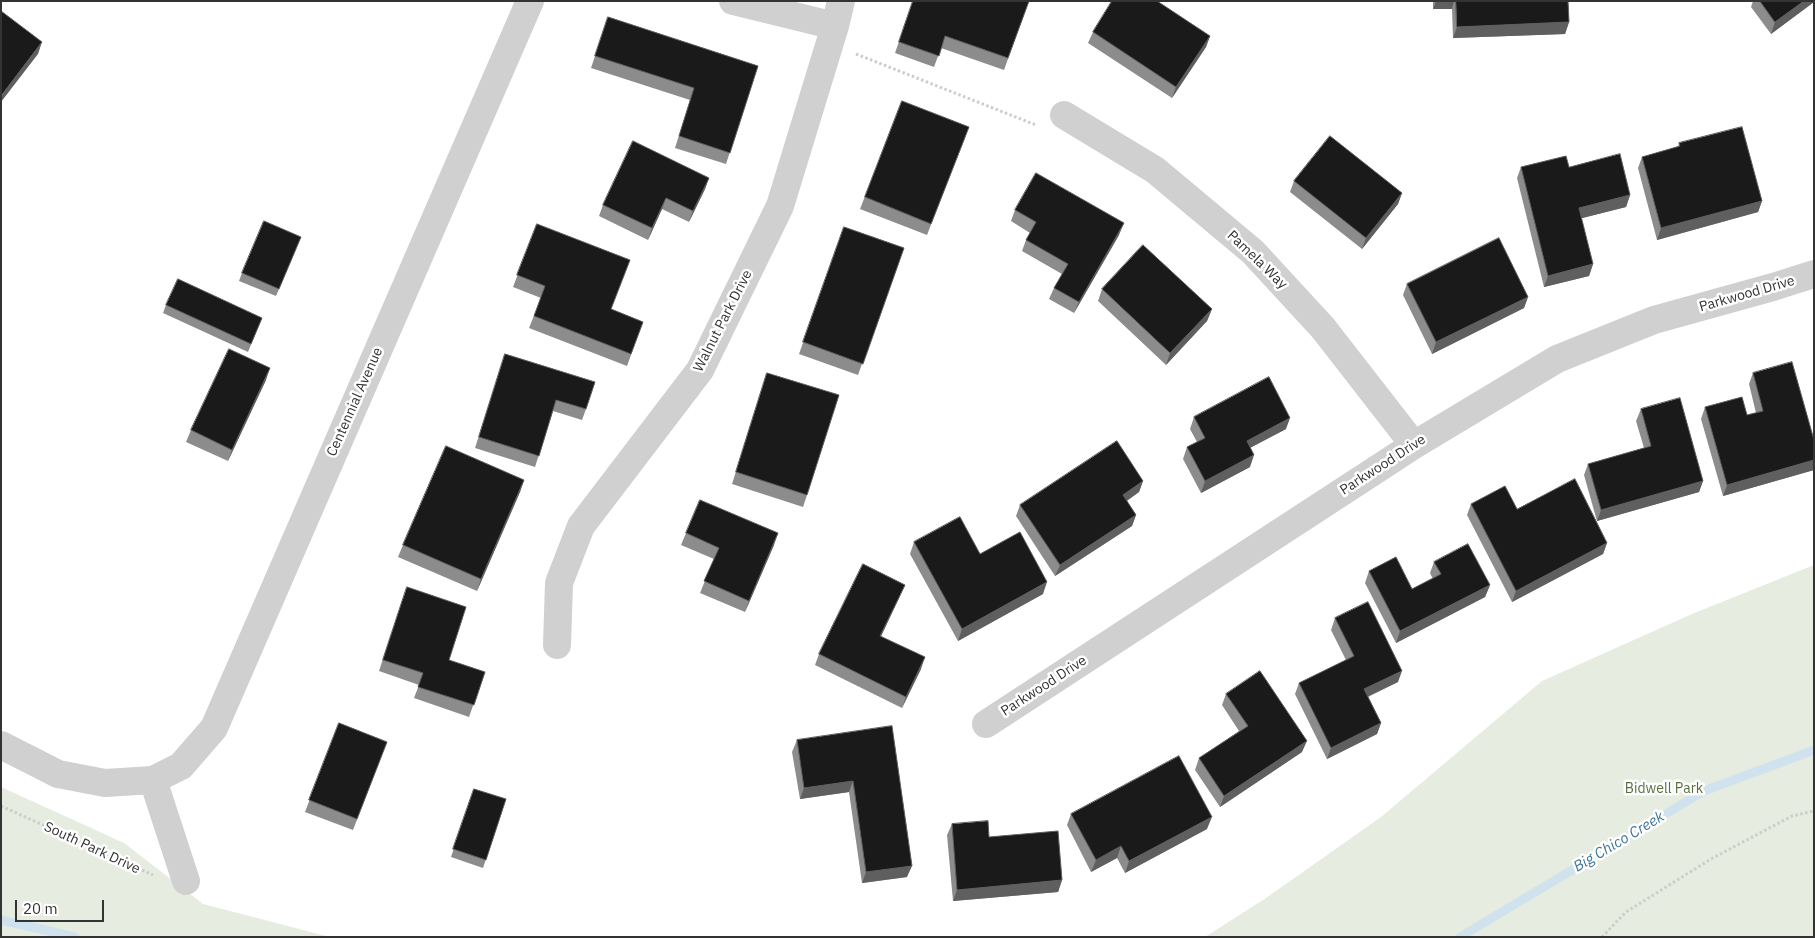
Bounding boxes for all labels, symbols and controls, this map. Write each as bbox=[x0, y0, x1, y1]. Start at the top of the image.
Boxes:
street label: Pamela Way bbox=[1223, 227, 1291, 293]
street label: Walnut Park Drive bbox=[690, 267, 756, 375]
street label: Parkwood Drive bbox=[1697, 272, 1797, 316]
street label: Centennial Avenue bbox=[323, 345, 387, 459]
street label: Parkwood Drive bbox=[1337, 431, 1429, 499]
street label: Parkwood Drive bbox=[998, 652, 1090, 720]
park label: Bidwell Park bbox=[1625, 781, 1703, 797]
water label: Big Chico Creek bbox=[1570, 808, 1668, 876]
street label: South Park Drive bbox=[41, 818, 143, 878]
scale bar bbox=[18, 890, 106, 922]
text: 20 m bbox=[23, 899, 58, 918]

